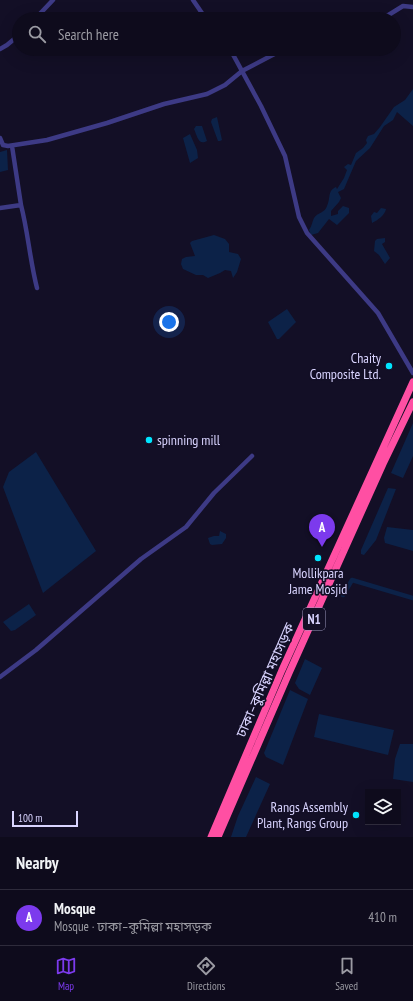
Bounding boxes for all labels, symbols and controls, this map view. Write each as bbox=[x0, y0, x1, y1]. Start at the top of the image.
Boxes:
search box bbox=[12, 12, 401, 56]
icon: search bbox=[26, 23, 48, 45]
text: Search here bbox=[58, 25, 119, 44]
your location bbox=[159, 312, 179, 332]
place label: Chaity Composite Ltd. bbox=[310, 349, 382, 383]
marker: Chaity Composite Ltd. bbox=[384, 361, 394, 371]
place label: spinning mill bbox=[157, 431, 221, 449]
marker: spinning mill bbox=[144, 435, 154, 445]
pin: A bbox=[309, 514, 335, 547]
marker: Mollikpara Jame Mosjid bbox=[313, 553, 323, 563]
place label: Mollikpara Jame Mosjid bbox=[288, 564, 347, 598]
road number: N1 bbox=[303, 608, 325, 630]
street label: ঢাকা–কুমিল্লা মহাসড়ক bbox=[231, 619, 299, 741]
map controls bbox=[365, 789, 401, 825]
button: layers bbox=[365, 789, 401, 825]
place label: Rangs Assembly Plant, Rangs Group bbox=[257, 798, 349, 832]
scale bar bbox=[12, 809, 78, 828]
marker: Rangs Assembly Plant, Rangs Group bbox=[351, 810, 361, 820]
text: 100 m bbox=[18, 811, 42, 825]
text: Nearby bbox=[16, 852, 59, 874]
text: Mosque bbox=[54, 899, 96, 918]
text: A bbox=[26, 909, 32, 926]
text: 410 m bbox=[368, 909, 397, 926]
text: Mosque · ঢাকা–কুমিল্লা মহাসড়ক bbox=[54, 918, 212, 935]
tab: Map bbox=[55, 955, 77, 993]
tab: Directions bbox=[187, 955, 225, 993]
tab: Saved bbox=[335, 955, 358, 993]

